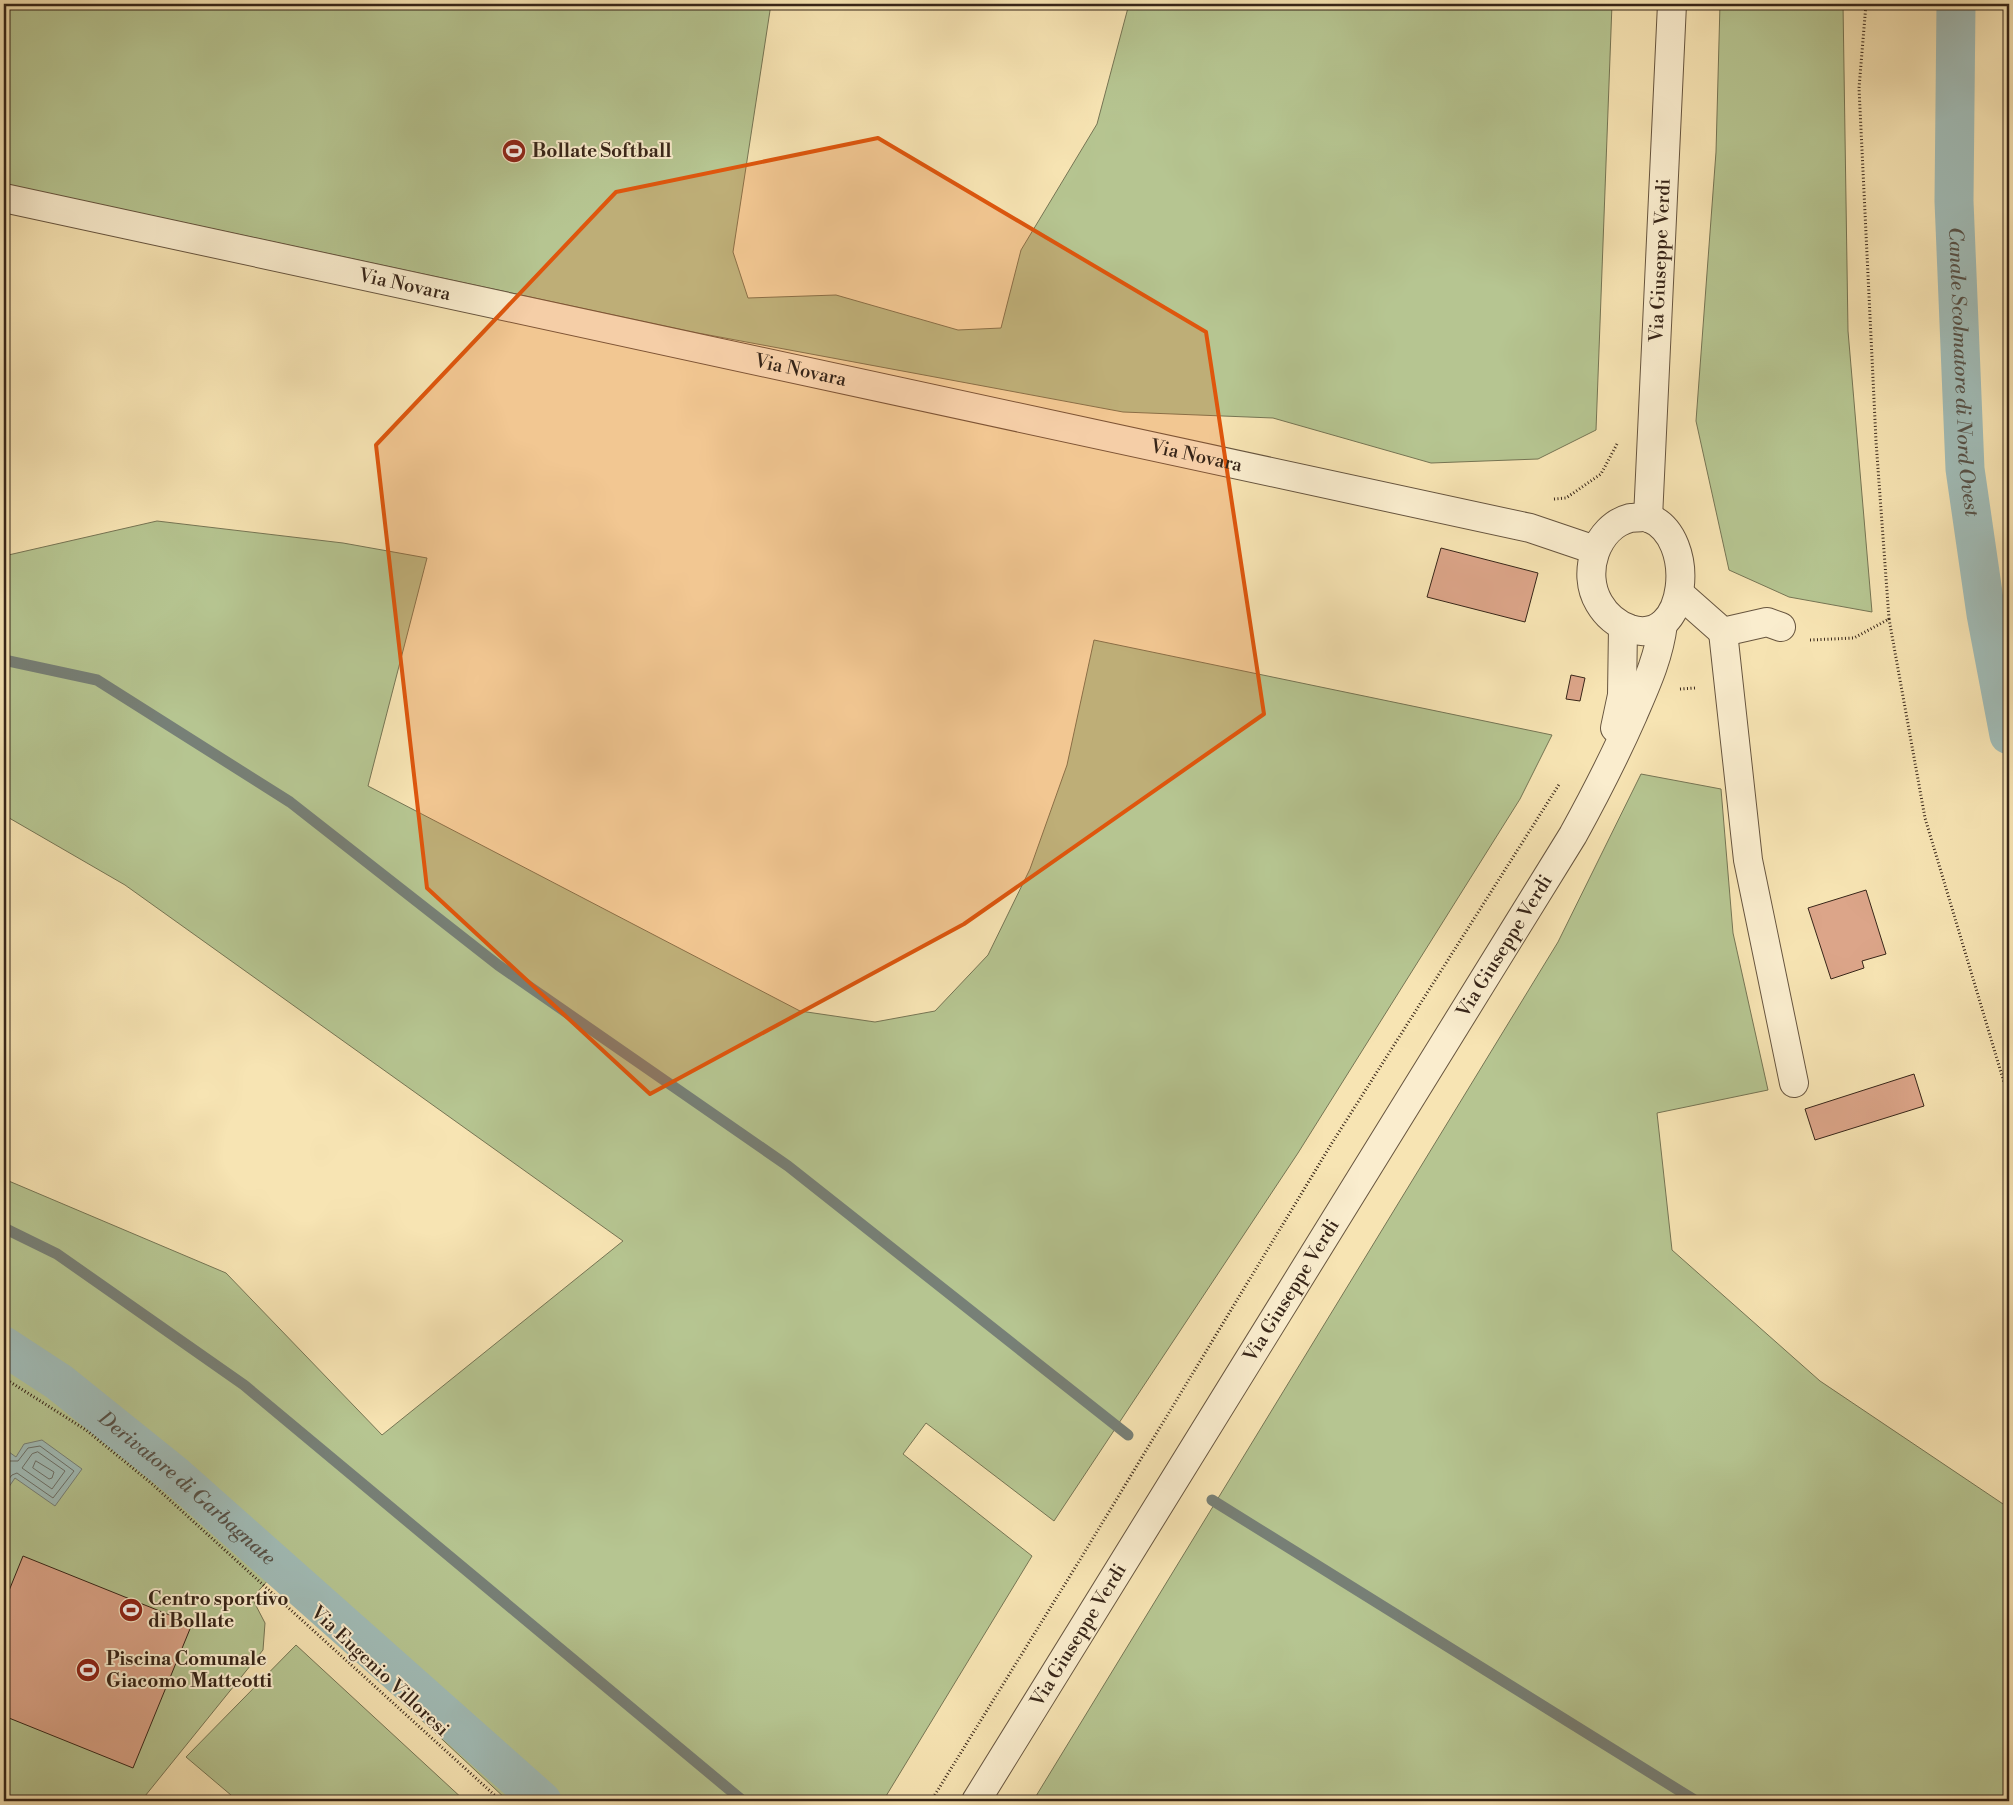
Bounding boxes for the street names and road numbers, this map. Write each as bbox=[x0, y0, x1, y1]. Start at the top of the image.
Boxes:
street label: Via Giuseppe Verdi bbox=[1644, 178, 1676, 344]
street label: Via Novara bbox=[356, 263, 453, 306]
street label: Via Novara bbox=[751, 348, 849, 392]
street label: Via Novara bbox=[1147, 434, 1245, 478]
street label: Via Giuseppe Verdi bbox=[1451, 870, 1558, 1023]
street label: Via Giuseppe Verdi bbox=[1238, 1215, 1345, 1367]
street label: Via Giuseppe Verdi bbox=[1025, 1559, 1132, 1712]
street label: Via Eugenio Villoresi bbox=[305, 1600, 454, 1741]

